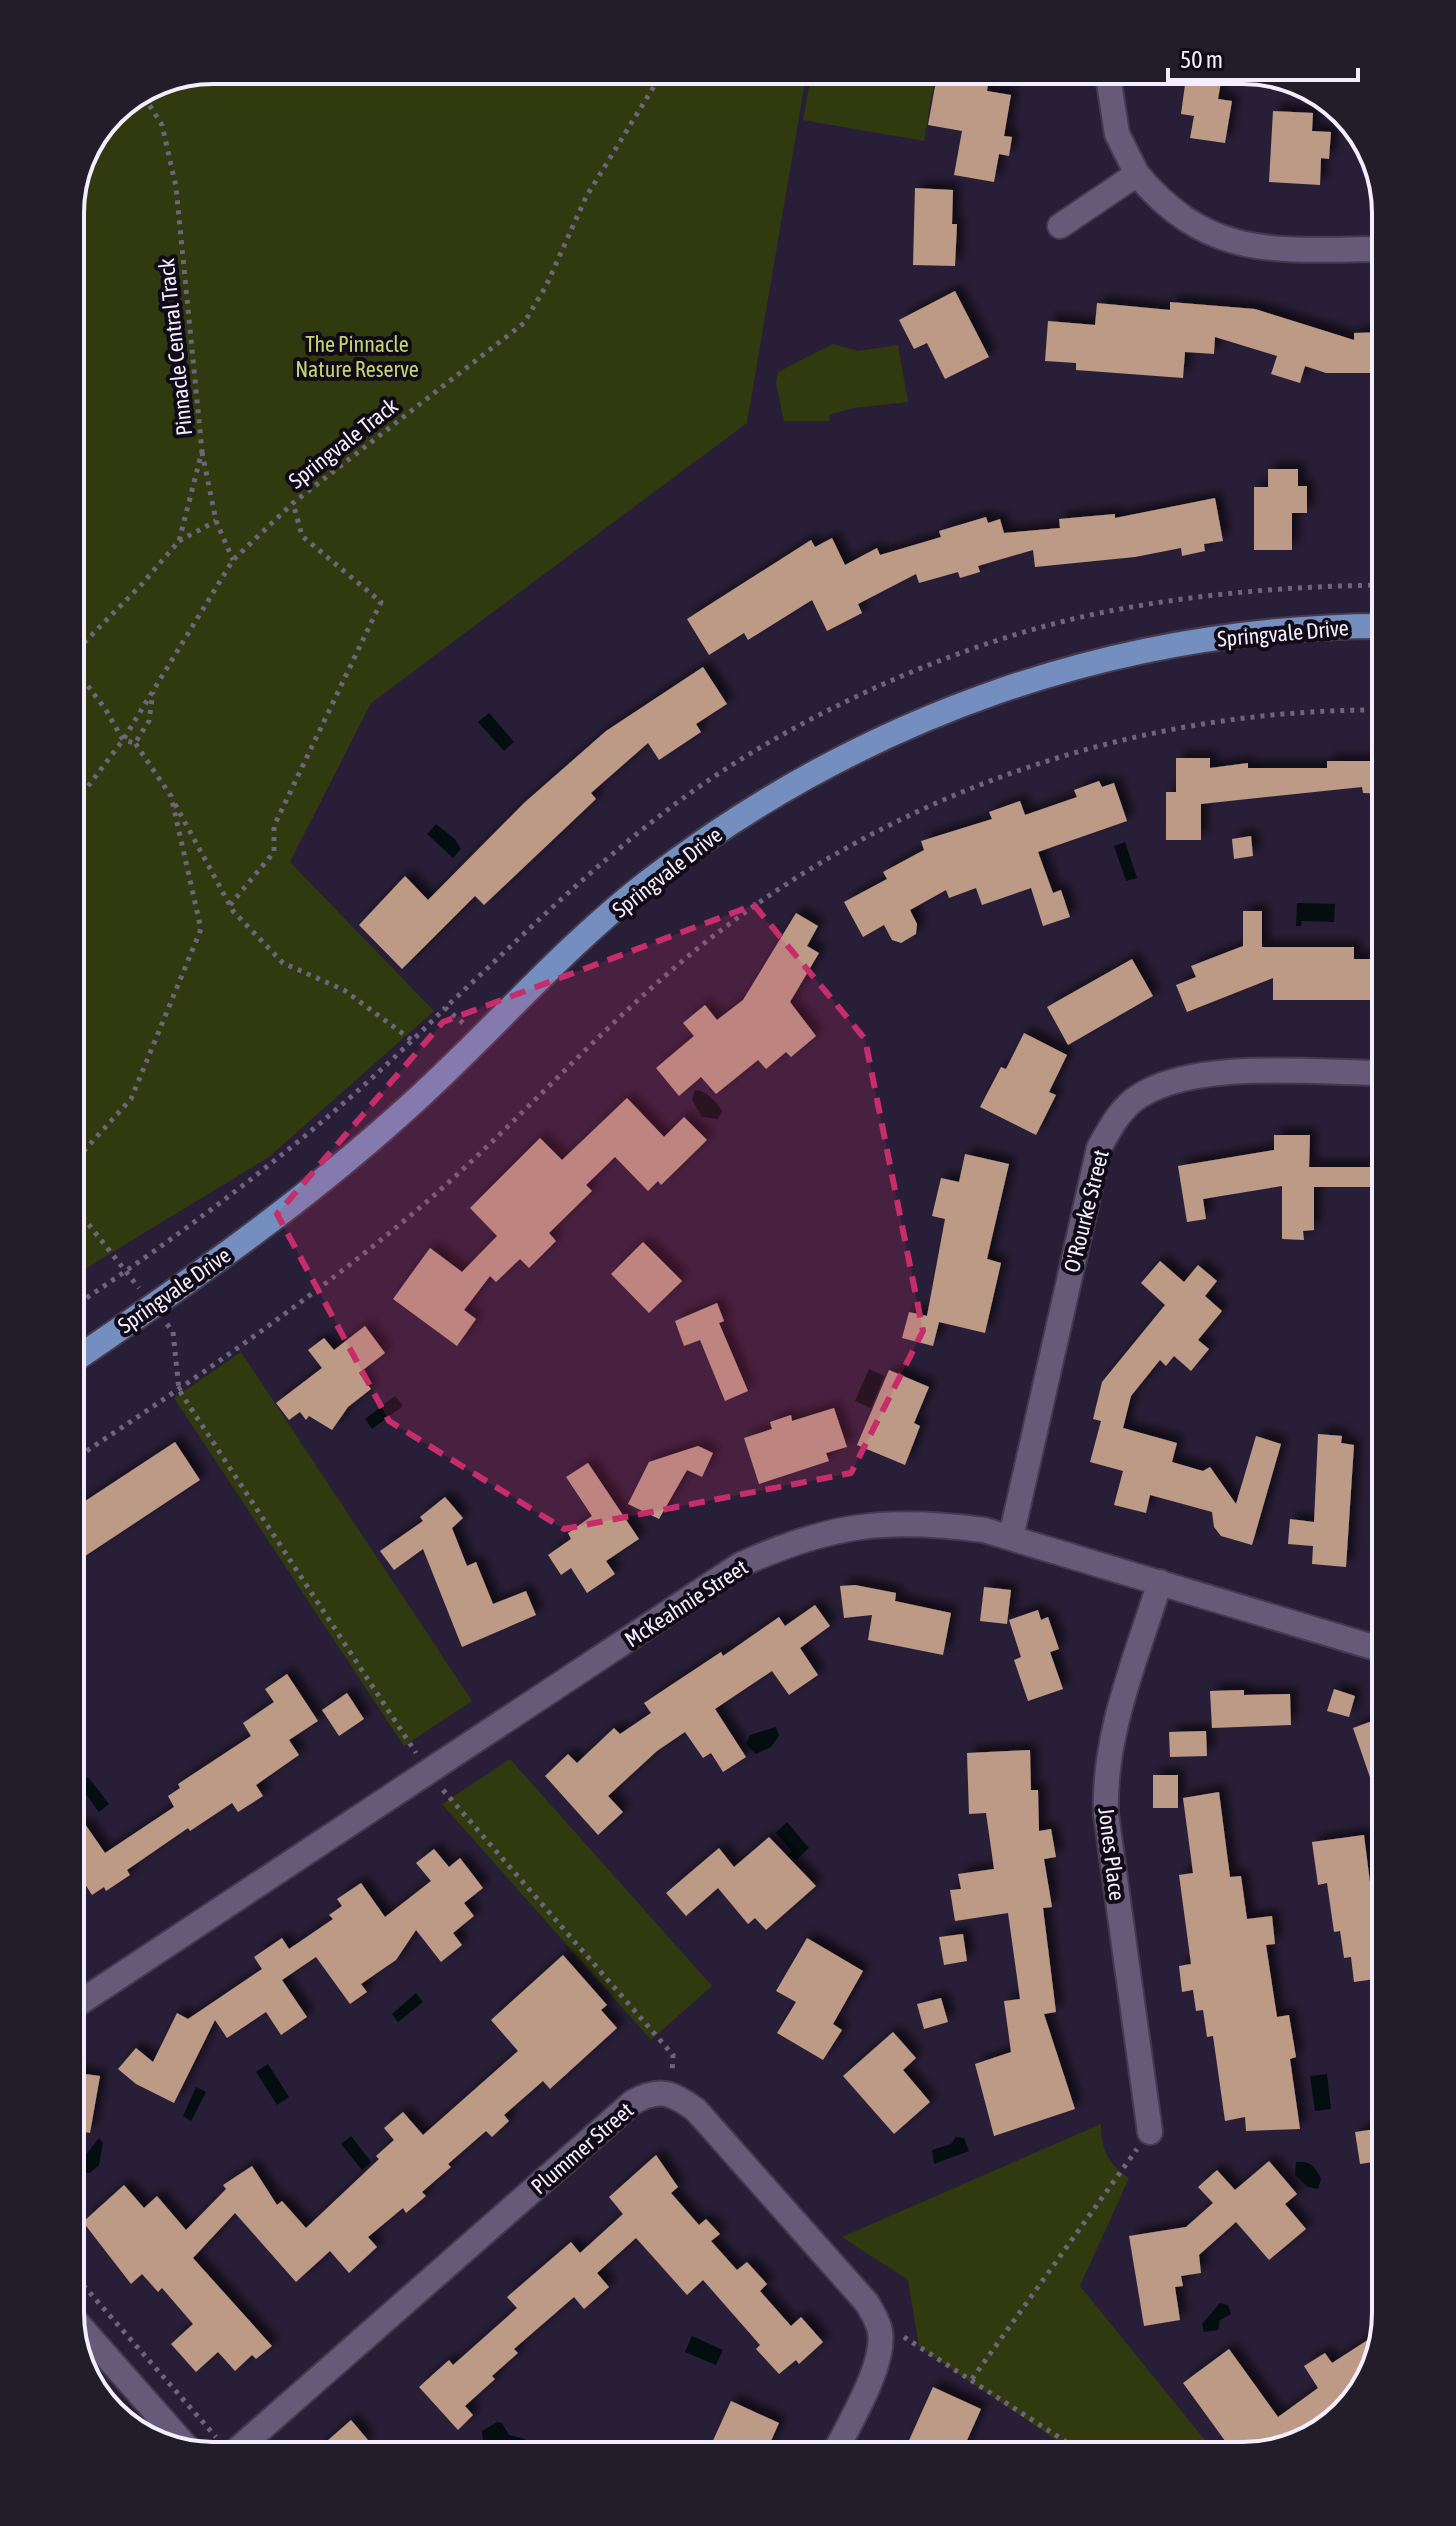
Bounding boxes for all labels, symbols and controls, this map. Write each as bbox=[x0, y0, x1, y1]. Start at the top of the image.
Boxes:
scale bar bbox=[1168, 32, 1358, 82]
text: 50 m bbox=[1180, 46, 1223, 73]
street label: Pinnacle Central Track bbox=[153, 257, 197, 437]
park label: The Pinnacle Nature Reserve bbox=[295, 331, 419, 382]
street label: Springvale Track bbox=[283, 392, 403, 494]
street label: Springvale Drive bbox=[1216, 614, 1350, 652]
street label: Springvale Drive bbox=[607, 821, 727, 923]
street label: O'Rourke Street bbox=[1058, 1147, 1114, 1275]
street label: Springvale Drive bbox=[113, 1242, 235, 1338]
street label: McKeahnie Street bbox=[620, 1554, 752, 1652]
street label: Jones Place bbox=[1093, 1806, 1131, 1902]
street label: Plummer Street bbox=[526, 2097, 638, 2199]

